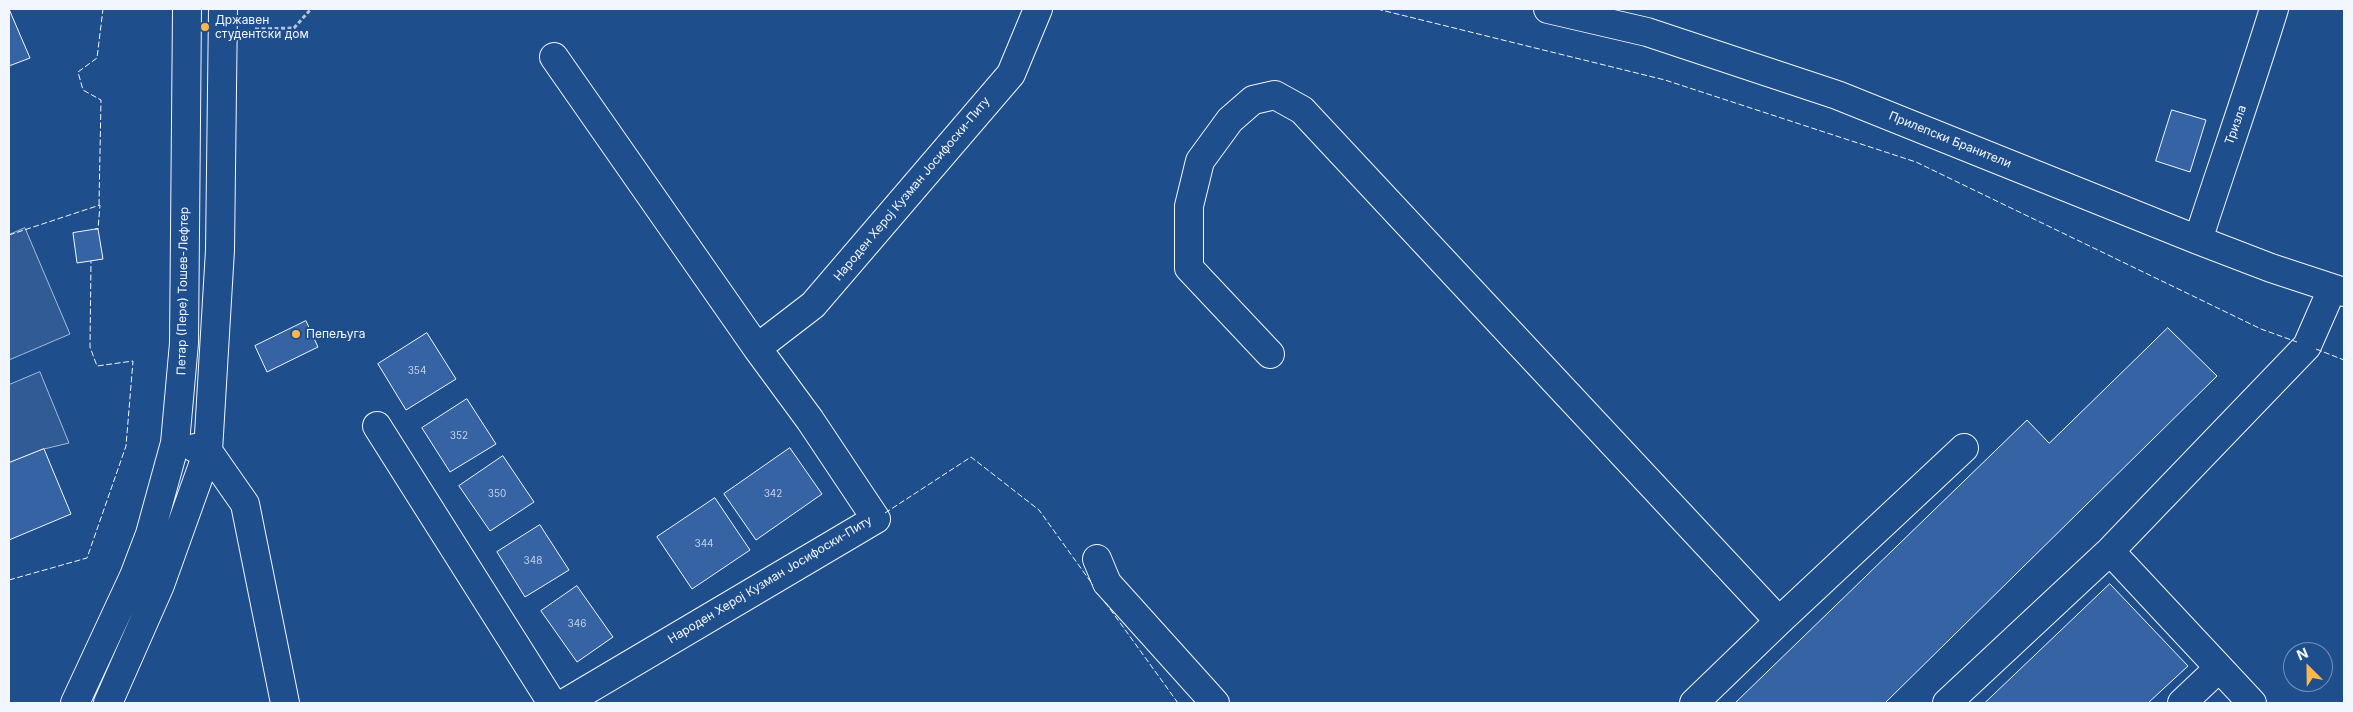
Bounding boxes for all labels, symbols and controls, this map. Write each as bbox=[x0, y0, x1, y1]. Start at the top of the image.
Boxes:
place label: Државен студентски дом bbox=[215, 13, 309, 41]
marker: Државен студентски дом bbox=[199, 21, 211, 33]
street label: Народен Херој Кузман Јосифоски-Питу bbox=[831, 94, 993, 284]
street label: Тризла bbox=[2222, 103, 2250, 147]
street label: Прилепски Бранители bbox=[1887, 109, 2013, 171]
street label: Петар (Пере) Тошев-Лефтер bbox=[174, 207, 192, 375]
place label: Пепељуга bbox=[306, 327, 365, 341]
marker: Пепељуга bbox=[290, 328, 302, 340]
house number: 354 bbox=[408, 365, 426, 377]
house number: 352 bbox=[450, 430, 468, 442]
house number: 350 bbox=[488, 488, 506, 500]
house number: 342 bbox=[764, 488, 782, 500]
street label: Народен Херој Кузман Јосифоски-Питу bbox=[665, 513, 875, 647]
house number: 344 bbox=[694, 538, 714, 550]
house number: 348 bbox=[524, 555, 542, 567]
house number: 346 bbox=[568, 618, 586, 630]
north arrow bbox=[2283, 642, 2333, 692]
text: N bbox=[2294, 644, 2311, 664]

